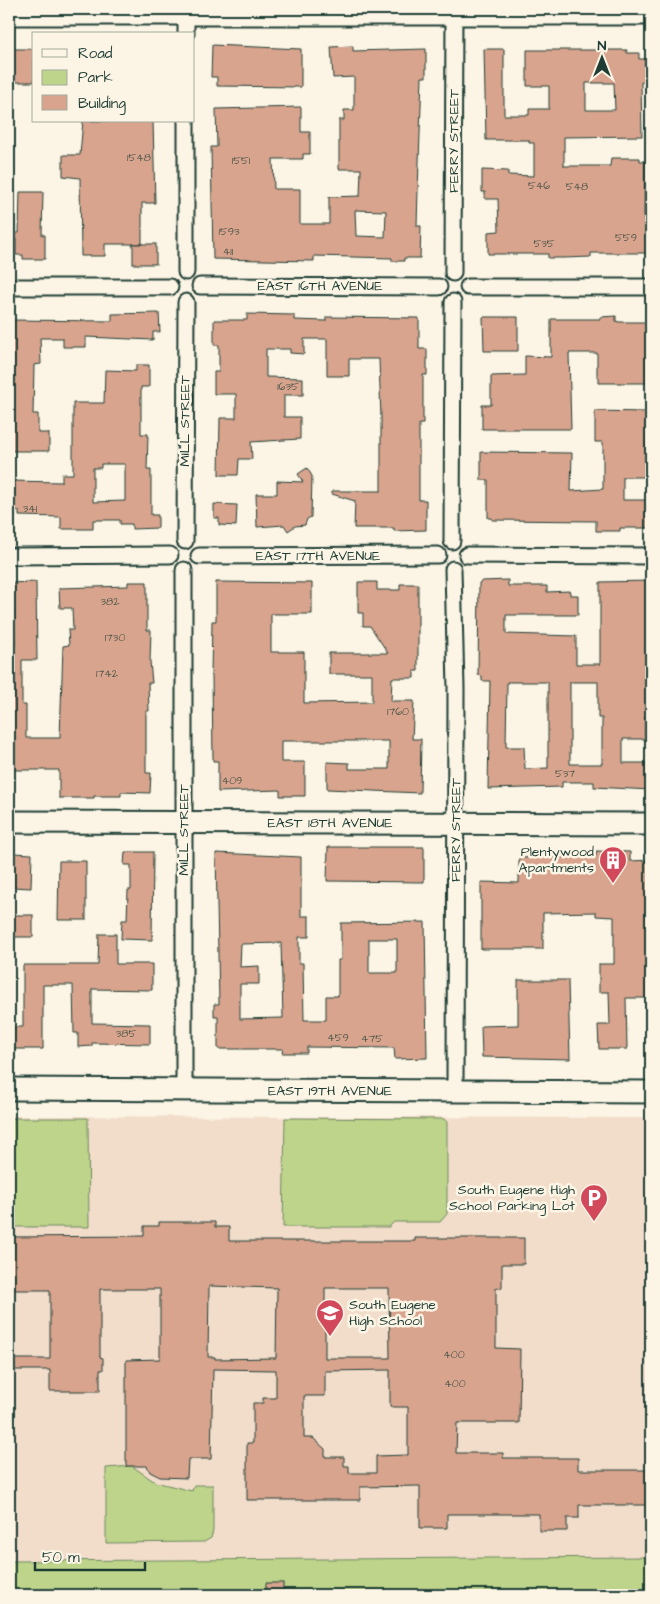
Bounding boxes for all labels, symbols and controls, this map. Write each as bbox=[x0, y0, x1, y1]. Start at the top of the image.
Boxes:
legend bbox=[32, 32, 195, 122]
north arrow bbox=[578, 32, 628, 82]
text: N bbox=[598, 36, 607, 56]
text: Road bbox=[78, 43, 113, 64]
text: Park bbox=[78, 67, 113, 88]
street label: FERRY STREET bbox=[444, 89, 464, 193]
text: Building bbox=[78, 93, 126, 115]
house number: 1548 bbox=[127, 150, 151, 165]
house number: 1551 bbox=[232, 153, 251, 168]
house number: 546 bbox=[528, 178, 550, 193]
house number: 548 bbox=[566, 179, 588, 194]
house number: 1593 bbox=[218, 224, 240, 239]
house number: 559 bbox=[615, 230, 637, 245]
house number: 535 bbox=[533, 236, 555, 251]
house number: 411 bbox=[223, 244, 234, 259]
street label: EAST 16TH AVENUE bbox=[258, 276, 383, 296]
street label: MILL STREET bbox=[175, 375, 195, 467]
house number: 1635 bbox=[277, 379, 299, 394]
house number: 341 bbox=[23, 501, 38, 516]
street label: EAST 17TH AVENUE bbox=[256, 546, 381, 566]
house number: 382 bbox=[100, 594, 120, 609]
house number: 1730 bbox=[105, 630, 125, 645]
house number: 1742 bbox=[96, 666, 119, 681]
house number: 1760 bbox=[387, 704, 409, 719]
house number: 537 bbox=[555, 766, 575, 781]
house number: 409 bbox=[222, 773, 242, 788]
street label: FERRY STREET bbox=[446, 778, 466, 882]
street label: MILL STREET bbox=[174, 784, 194, 876]
street label: EAST 18TH AVENUE bbox=[267, 813, 393, 833]
place label: Plentywood Apartments bbox=[519, 842, 594, 878]
building icon: Plentywood Apartments bbox=[598, 845, 628, 884]
house number: 385 bbox=[116, 1026, 136, 1041]
house number: 459 bbox=[327, 1030, 349, 1045]
house number: 475 bbox=[361, 1031, 383, 1046]
street label: EAST 19TH AVENUE bbox=[268, 1081, 393, 1101]
place label: South Eugene High School Parking Lot bbox=[449, 1180, 575, 1216]
parking icon: South Eugene High School Parking Lot bbox=[579, 1183, 609, 1222]
place label: South Eugene High School bbox=[349, 1295, 436, 1331]
school or university icon: South Eugene High School bbox=[315, 1298, 345, 1337]
house number: 400 bbox=[443, 1347, 465, 1362]
house number: 400 bbox=[444, 1376, 466, 1391]
scale bar bbox=[35, 1539, 145, 1571]
text: 50 m bbox=[42, 1547, 80, 1568]

